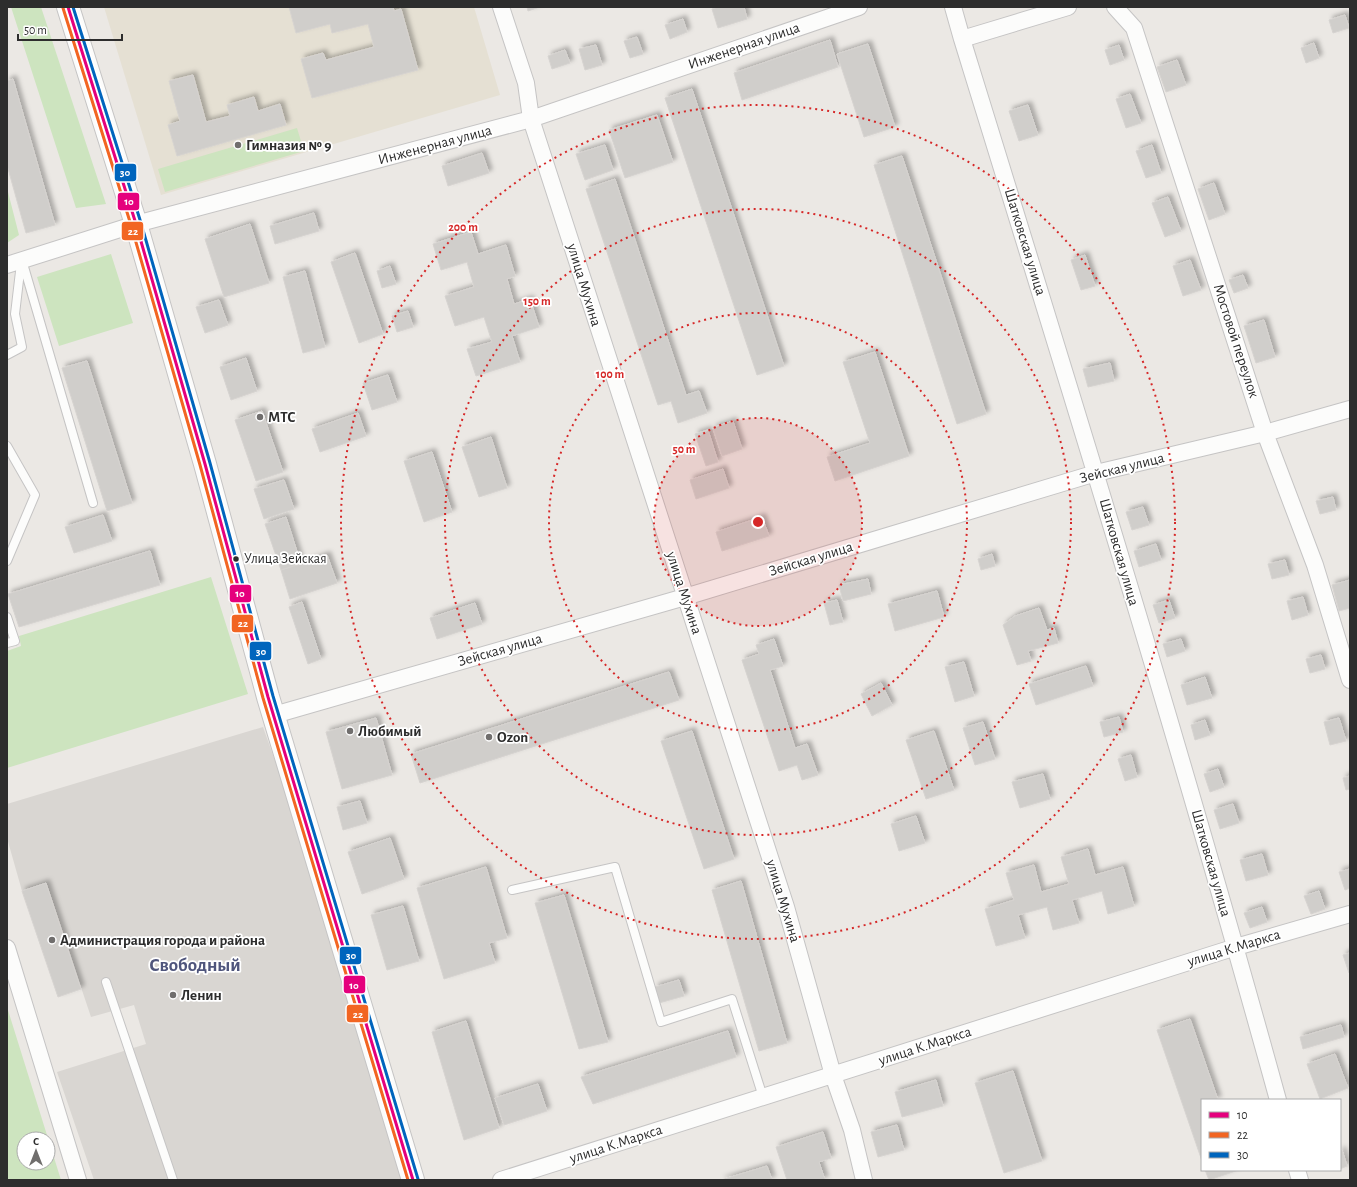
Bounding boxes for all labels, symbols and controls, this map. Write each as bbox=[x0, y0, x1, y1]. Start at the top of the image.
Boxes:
scale bar bbox=[18, 16, 122, 42]
street label: Инженерная улица bbox=[686, 20, 802, 72]
text: 50 m bbox=[24, 24, 47, 36]
street label: Инженерная улица bbox=[376, 123, 494, 167]
place label: Гимназия № 9 bbox=[246, 138, 331, 153]
marker: Гимназия № 9 bbox=[233, 140, 243, 150]
line badge: 30 bbox=[114, 163, 137, 182]
text: 30 bbox=[120, 167, 130, 178]
street label: Шатковская улица bbox=[1002, 187, 1048, 297]
line badge: 10 bbox=[117, 192, 140, 211]
text: 10 bbox=[124, 196, 134, 207]
line badge: 22 bbox=[121, 221, 144, 241]
text: 200 m bbox=[448, 221, 478, 233]
text: 22 bbox=[128, 226, 138, 237]
street label: улица Мухина bbox=[564, 241, 604, 328]
street label: Мостовой переулок bbox=[1211, 282, 1261, 400]
text: 150 m bbox=[523, 295, 551, 307]
text: 100 m bbox=[596, 368, 624, 380]
place label: МТС bbox=[268, 410, 296, 425]
marker: МТС bbox=[255, 412, 265, 422]
text: 50 m bbox=[673, 443, 696, 455]
street label: Зейская улица bbox=[1078, 450, 1166, 486]
street label: Шатковская улица bbox=[1097, 497, 1142, 607]
centre of rings bbox=[751, 515, 765, 529]
street label: Зейская улица bbox=[767, 539, 855, 579]
street label: улица Мухина bbox=[663, 549, 704, 636]
place label: Улица Зейская bbox=[244, 552, 327, 566]
marker: Улица Зейская bbox=[231, 554, 241, 564]
line badge: 10 bbox=[229, 584, 252, 603]
text: 10 bbox=[235, 588, 245, 599]
line badge: 22 bbox=[231, 614, 254, 633]
text: 22 bbox=[238, 618, 248, 629]
street label: Зейская улица bbox=[456, 631, 544, 669]
line badge: 30 bbox=[249, 641, 272, 661]
text: 30 bbox=[256, 646, 266, 657]
place label: Любимый bbox=[358, 724, 421, 739]
marker: Любимый bbox=[345, 726, 355, 736]
place label: Ozon bbox=[497, 730, 528, 745]
marker: Ozon bbox=[484, 732, 494, 742]
street label: Шатковская улица bbox=[1189, 808, 1234, 918]
street label: улица Мухина bbox=[763, 857, 803, 944]
street label: улица К.Маркса bbox=[1185, 927, 1282, 970]
place label: Администрация города и района bbox=[60, 933, 265, 948]
marker: Администрация города и района bbox=[47, 935, 57, 945]
line badge: 30 bbox=[339, 946, 362, 965]
text: 30 bbox=[346, 950, 356, 961]
district label: Свободный bbox=[149, 956, 241, 975]
line badge: 10 bbox=[343, 975, 366, 994]
text: 10 bbox=[349, 980, 359, 991]
place label: Ленин bbox=[181, 988, 222, 1003]
marker: Ленин bbox=[168, 990, 178, 1000]
line badge: 22 bbox=[346, 1004, 369, 1023]
text: 22 bbox=[353, 1009, 363, 1020]
street label: улица К.Маркса bbox=[876, 1024, 973, 1068]
legend bbox=[1201, 1099, 1341, 1171]
text: 10 bbox=[1237, 1109, 1247, 1121]
street label: улица К.Маркса bbox=[567, 1122, 664, 1166]
text: 22 bbox=[1237, 1129, 1248, 1141]
north arrow bbox=[16, 1131, 56, 1171]
text: С bbox=[33, 1136, 39, 1147]
text: 30 bbox=[1237, 1149, 1248, 1161]

